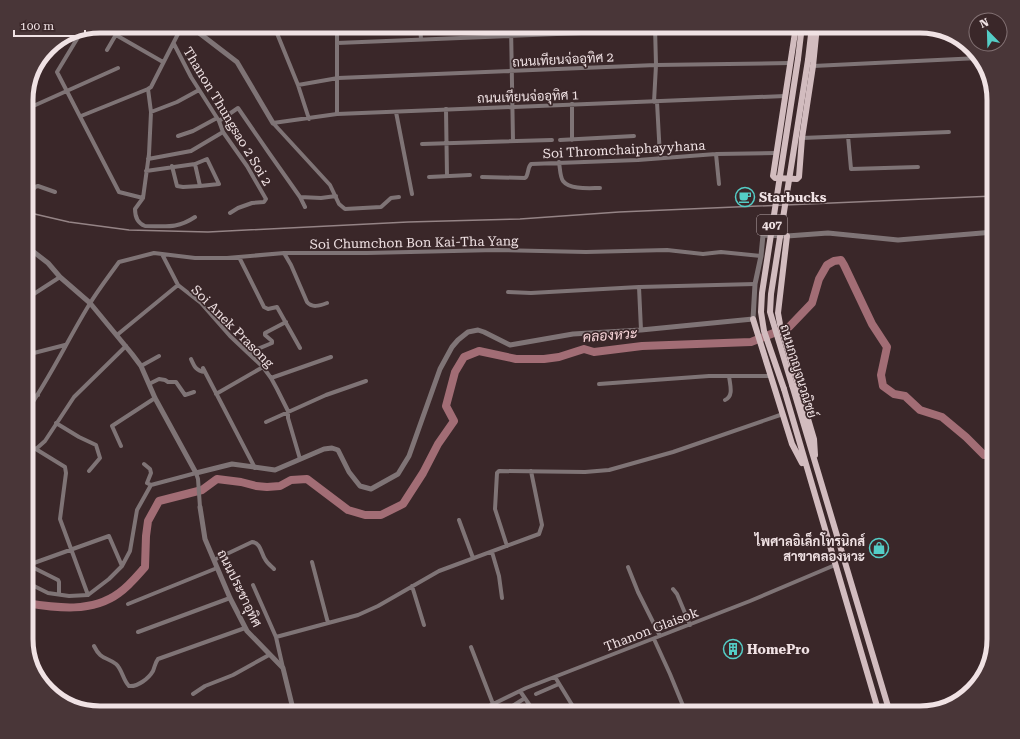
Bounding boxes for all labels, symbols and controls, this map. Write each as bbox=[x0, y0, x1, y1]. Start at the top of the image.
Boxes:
scale bar bbox=[14, 12, 85, 38]
north arrow bbox=[968, 12, 1008, 52]
text: N bbox=[978, 15, 991, 31]
text: 100 m bbox=[20, 19, 54, 33]
street label: Thanon Thungsao 2 Soi 2 bbox=[180, 44, 275, 188]
street label: ถนนเทียนจ่ออุทิศ 2 bbox=[512, 47, 614, 72]
street label: ถนนเทียนจ่ออุทิศ 1 bbox=[477, 85, 579, 108]
street label: Soi Thromchaiphayyhana bbox=[542, 138, 706, 161]
cafe icon: Starbucks bbox=[734, 186, 756, 208]
place label: Starbucks bbox=[759, 190, 827, 205]
road number: 407 bbox=[757, 215, 787, 235]
street label: Soi Chumchon Bon Kai-Tha Yang bbox=[309, 233, 519, 252]
street label: Soi Anek Prasong bbox=[188, 282, 277, 371]
street label: ถนนกาญจนวณิชย์ bbox=[776, 322, 822, 420]
water label: คลองหวะ bbox=[582, 325, 638, 345]
place label: ไพศาลอิเล็กโทรนิกส์ สาขาคลองหวะ bbox=[754, 531, 866, 564]
shop icon: ไพศาลอิเล็กโทรนิกส์ สาขาคลองหวะ bbox=[868, 537, 890, 559]
street label: ถนนประชาอุทิศ bbox=[213, 547, 266, 630]
street label: Thanon Glaisok bbox=[602, 605, 700, 654]
building icon: HomePro bbox=[722, 638, 744, 660]
place label: HomePro bbox=[747, 642, 810, 657]

